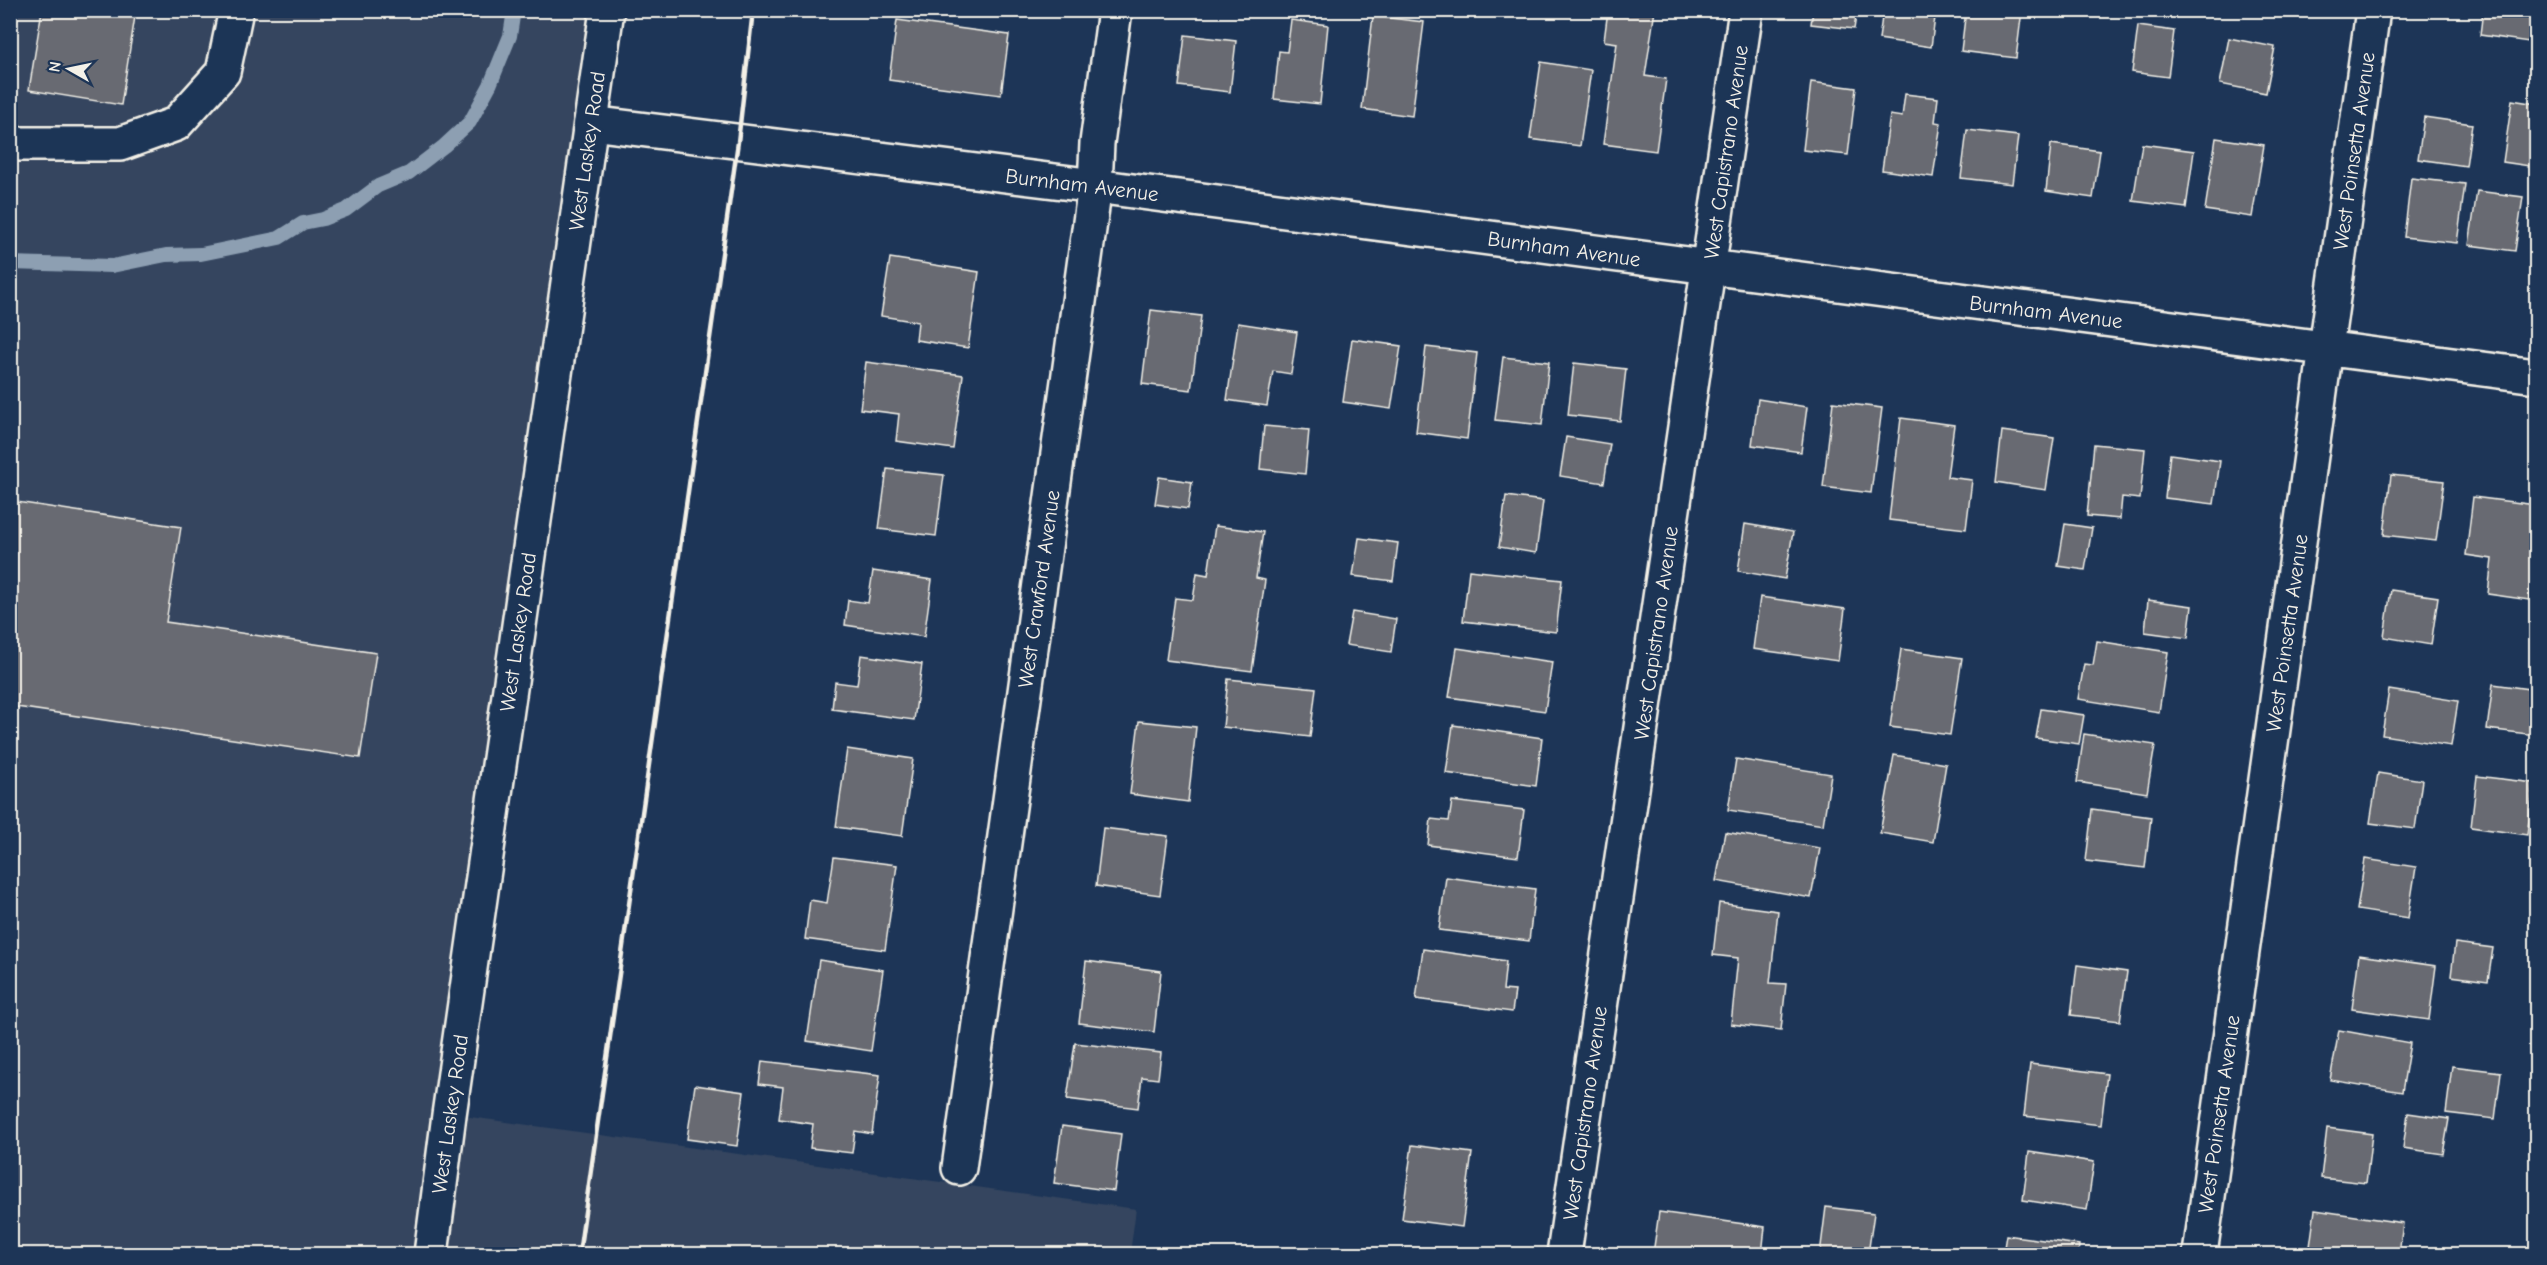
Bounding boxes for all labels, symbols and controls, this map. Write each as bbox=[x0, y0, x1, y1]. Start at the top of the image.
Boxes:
north arrow bbox=[39, 39, 99, 99]
street label: West Capistrano Avenue bbox=[1699, 43, 1753, 261]
street label: West Poinsetta Avenue bbox=[2328, 50, 2380, 252]
text: N bbox=[45, 60, 65, 73]
street label: West Laskey Road bbox=[564, 70, 610, 232]
street label: Burnham Avenue bbox=[1004, 164, 1160, 206]
street label: Burnham Avenue bbox=[1486, 226, 1642, 272]
street label: Burnham Avenue bbox=[1968, 291, 2124, 333]
street label: West Crawford Avenue bbox=[1013, 488, 1065, 690]
street label: West Capistrano Avenue bbox=[1629, 524, 1683, 742]
street label: West Poinsetta Avenue bbox=[2261, 532, 2313, 734]
street label: West Laskey Road bbox=[495, 551, 541, 713]
street label: West Capistrano Avenue bbox=[1558, 1004, 1612, 1222]
street label: West Poinsetta Avenue bbox=[2193, 1013, 2245, 1215]
street label: West Laskey Road bbox=[427, 1033, 473, 1195]

